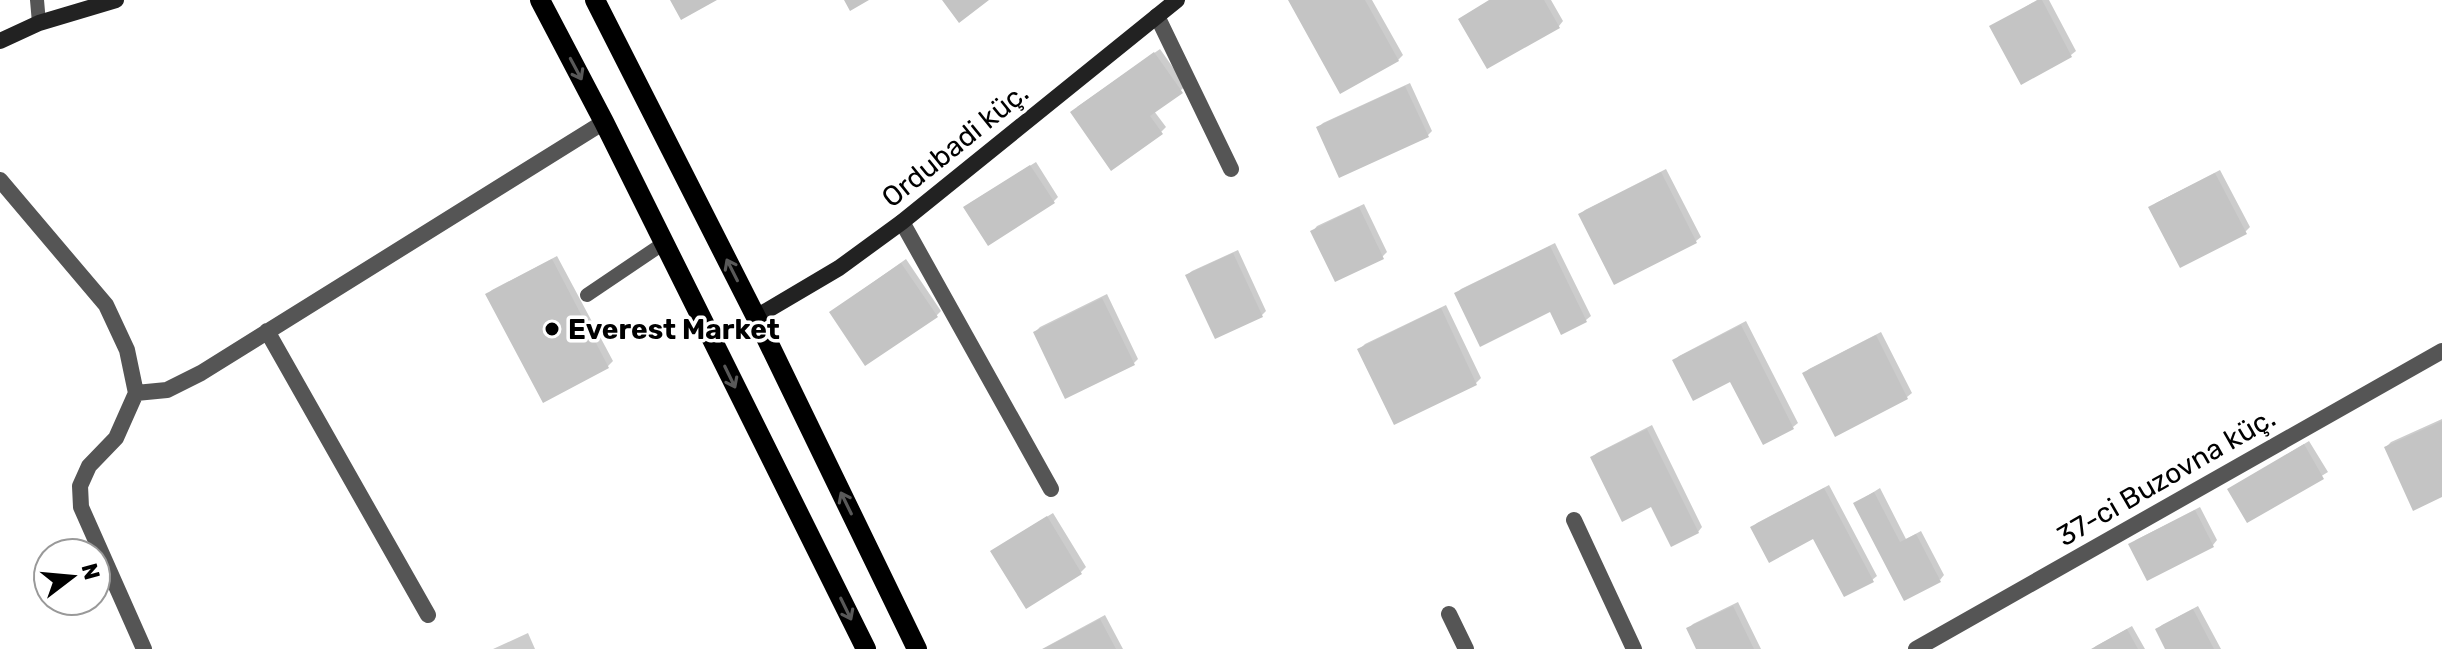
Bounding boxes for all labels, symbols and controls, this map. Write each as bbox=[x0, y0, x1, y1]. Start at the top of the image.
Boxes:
one-way arrow bbox=[569, 57, 584, 81]
street label: Ordubadi küç. bbox=[875, 76, 1035, 214]
one-way arrow bbox=[723, 258, 739, 282]
place label: Everest Market bbox=[568, 313, 780, 346]
marker: Everest Market bbox=[543, 320, 561, 338]
one-way arrow bbox=[723, 364, 738, 388]
street label: 37-ci Buzovna küç. bbox=[2051, 401, 2281, 553]
one-way arrow bbox=[838, 492, 853, 516]
north arrow bbox=[32, 537, 112, 617]
text: N bbox=[76, 560, 106, 583]
one-way arrow bbox=[839, 597, 854, 621]

